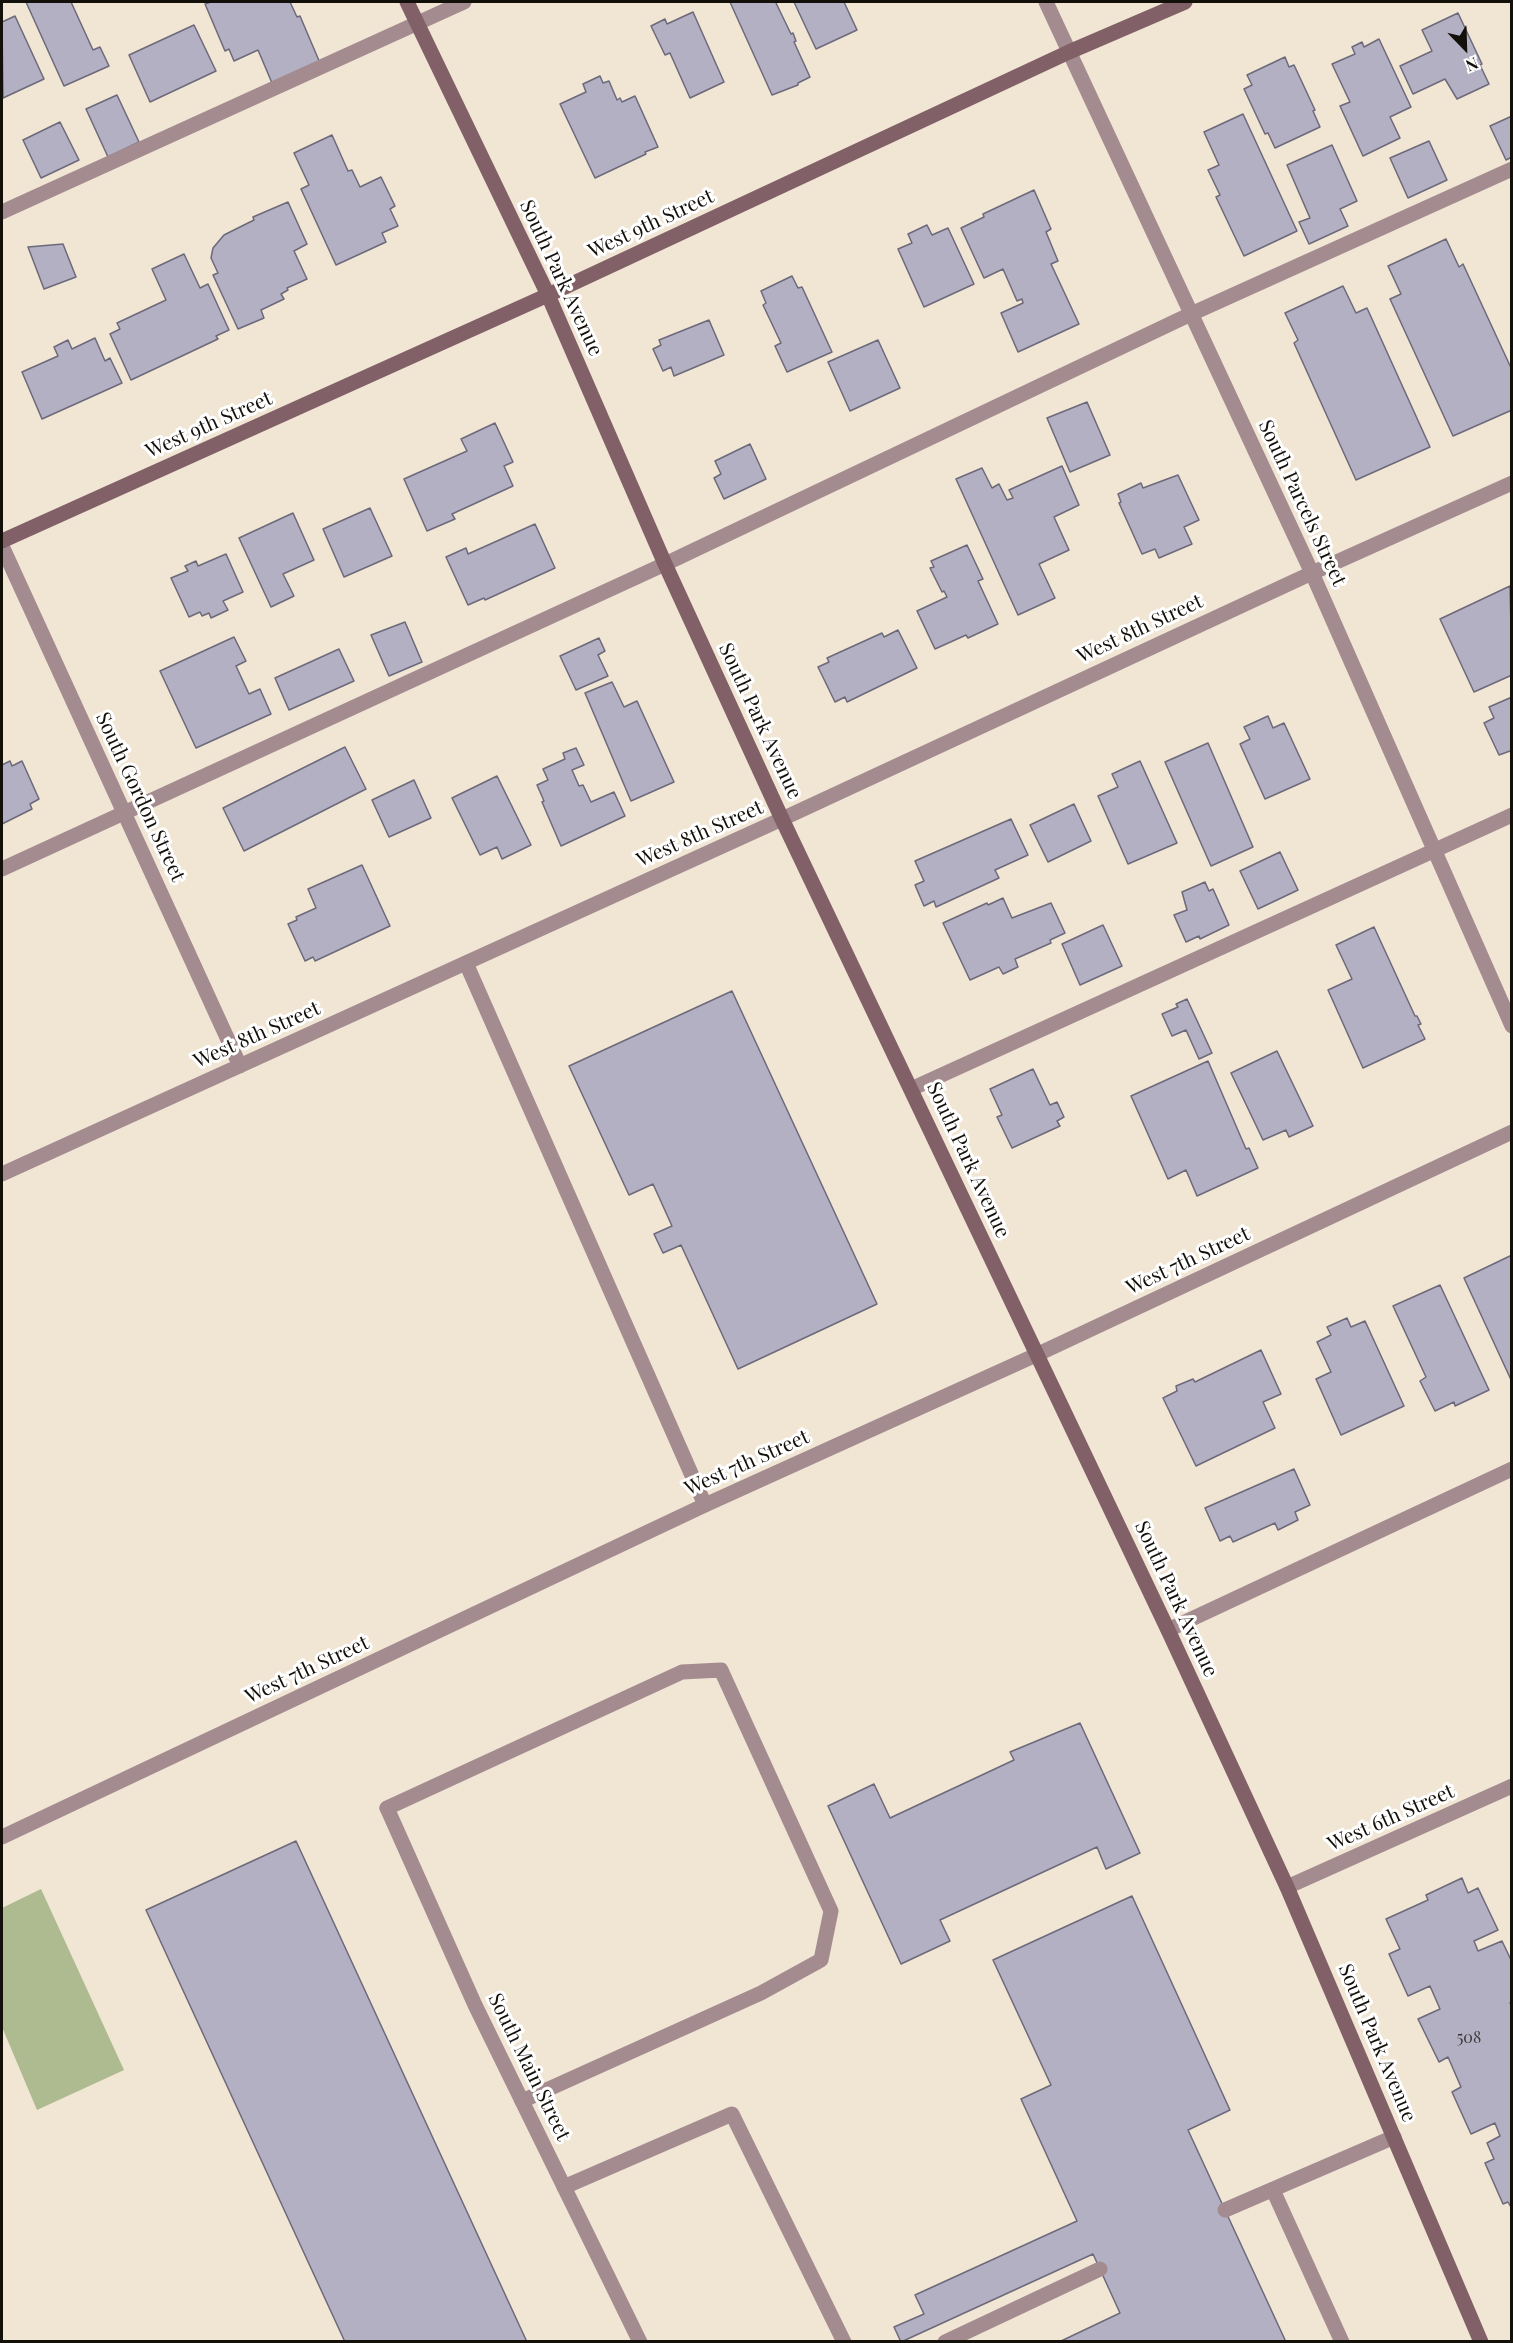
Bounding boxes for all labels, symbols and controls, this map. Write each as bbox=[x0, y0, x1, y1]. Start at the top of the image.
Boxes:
north arrow bbox=[1435, 18, 1495, 78]
text: N bbox=[1463, 53, 1482, 77]
street label: West 9th Street bbox=[585, 184, 717, 264]
street label: South Park Avenue bbox=[514, 196, 608, 360]
street label: West 9th Street bbox=[142, 386, 276, 464]
street label: South Parcels Street bbox=[1253, 416, 1351, 590]
street label: West 8th Street bbox=[1073, 589, 1207, 669]
street label: South Park Avenue bbox=[713, 639, 807, 803]
street label: South Gordon Street bbox=[90, 709, 190, 885]
street label: West 8th Street bbox=[633, 795, 767, 873]
street label: West 8th Street bbox=[190, 996, 324, 1074]
street label: South Park Avenue bbox=[921, 1078, 1015, 1242]
street label: West 7th Street bbox=[1122, 1222, 1254, 1300]
street label: West 7th Street bbox=[681, 1425, 813, 1501]
street label: South Park Avenue bbox=[1129, 1517, 1223, 1681]
street label: West 7th Street bbox=[241, 1631, 373, 1709]
street label: West 6th Street bbox=[1324, 1779, 1458, 1857]
street label: South Park Avenue bbox=[1333, 1960, 1421, 2126]
street label: South Main Street bbox=[483, 1989, 575, 2145]
house number: 508 bbox=[1457, 2028, 1481, 2048]

